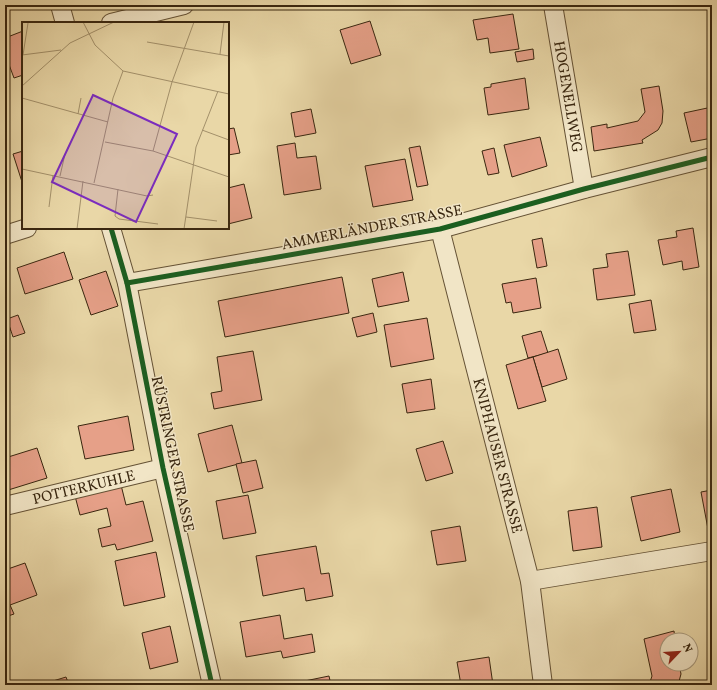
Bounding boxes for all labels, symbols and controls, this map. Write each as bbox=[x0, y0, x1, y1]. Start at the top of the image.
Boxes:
inset map bbox=[22, 22, 229, 229]
street label: HOGENELLWEG bbox=[547, 39, 587, 155]
street label: AMMERLÄNDER STRASSE bbox=[280, 201, 464, 256]
street label: RÜSTRINGER STRASSE bbox=[145, 374, 198, 534]
street label: KNIPHAUSER STRASSE bbox=[467, 376, 526, 536]
street label: POTTERKUHLE bbox=[31, 466, 137, 511]
north arrow bbox=[659, 632, 699, 672]
text: N bbox=[678, 642, 695, 655]

